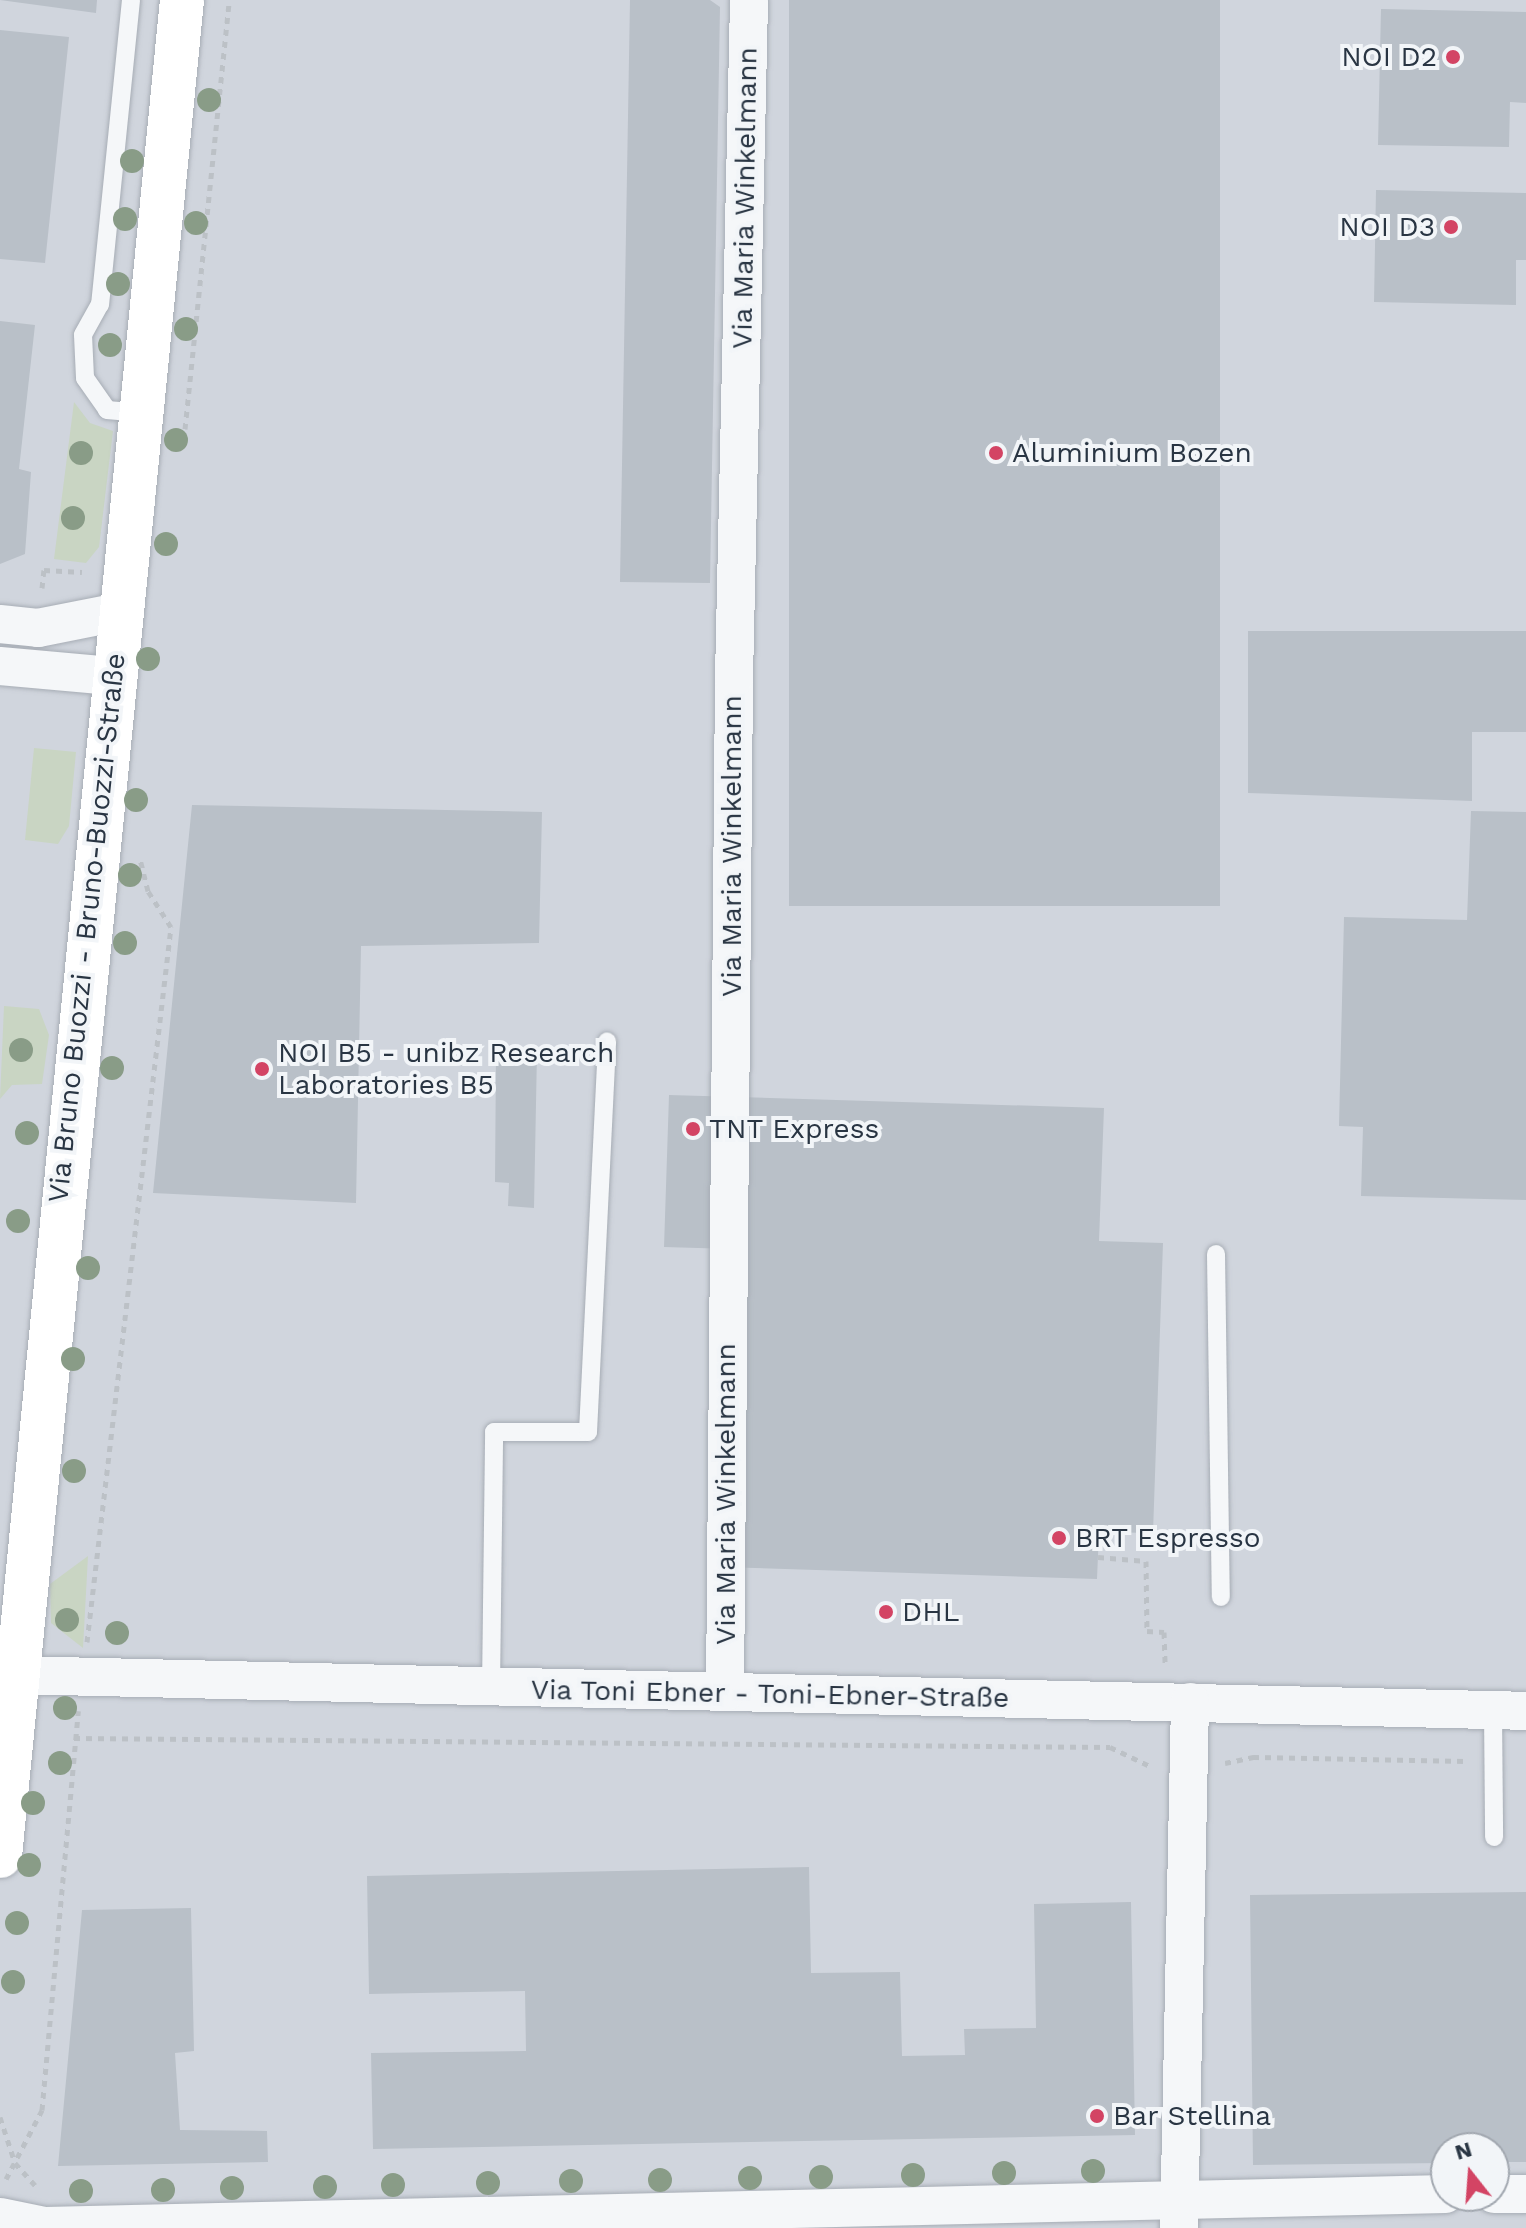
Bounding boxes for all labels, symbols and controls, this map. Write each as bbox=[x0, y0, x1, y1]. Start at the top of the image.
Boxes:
place label: NOI D2 bbox=[1341, 40, 1437, 74]
street label: Via Maria Winkelmann bbox=[726, 46, 764, 350]
marker: NOI D2 bbox=[1444, 48, 1462, 66]
place label: NOI D3 bbox=[1339, 210, 1435, 244]
marker: NOI D3 bbox=[1442, 218, 1460, 236]
place label: Aluminium Bozen bbox=[1012, 436, 1252, 470]
marker: Aluminium Bozen bbox=[987, 444, 1005, 462]
street label: Via Bruno Buozzi - Bruno-Buozzi-Straße bbox=[41, 651, 133, 1205]
street label: Via Maria Winkelmann bbox=[715, 694, 749, 998]
place label: NOI B5 - unibz Research Laboratories B5 bbox=[278, 1036, 614, 1102]
marker: NOI B5 - unibz Research Laboratories B5 bbox=[253, 1060, 271, 1078]
place label: TNT Express bbox=[709, 1112, 880, 1146]
marker: TNT Express bbox=[684, 1120, 702, 1138]
street label: Via Maria Winkelmann bbox=[709, 1342, 743, 1646]
place label: BRT Espresso bbox=[1075, 1521, 1261, 1555]
marker: BRT Espresso bbox=[1050, 1529, 1068, 1547]
place label: DHL bbox=[902, 1595, 959, 1629]
marker: DHL bbox=[877, 1603, 895, 1621]
street label: Via Toni Ebner - Toni-Ebner-Straße bbox=[529, 1673, 1011, 1715]
place label: Bar Stellina bbox=[1113, 2099, 1272, 2133]
marker: Bar Stellina bbox=[1088, 2107, 1106, 2125]
north arrow bbox=[1430, 2132, 1510, 2212]
text: N bbox=[1452, 2136, 1475, 2165]

